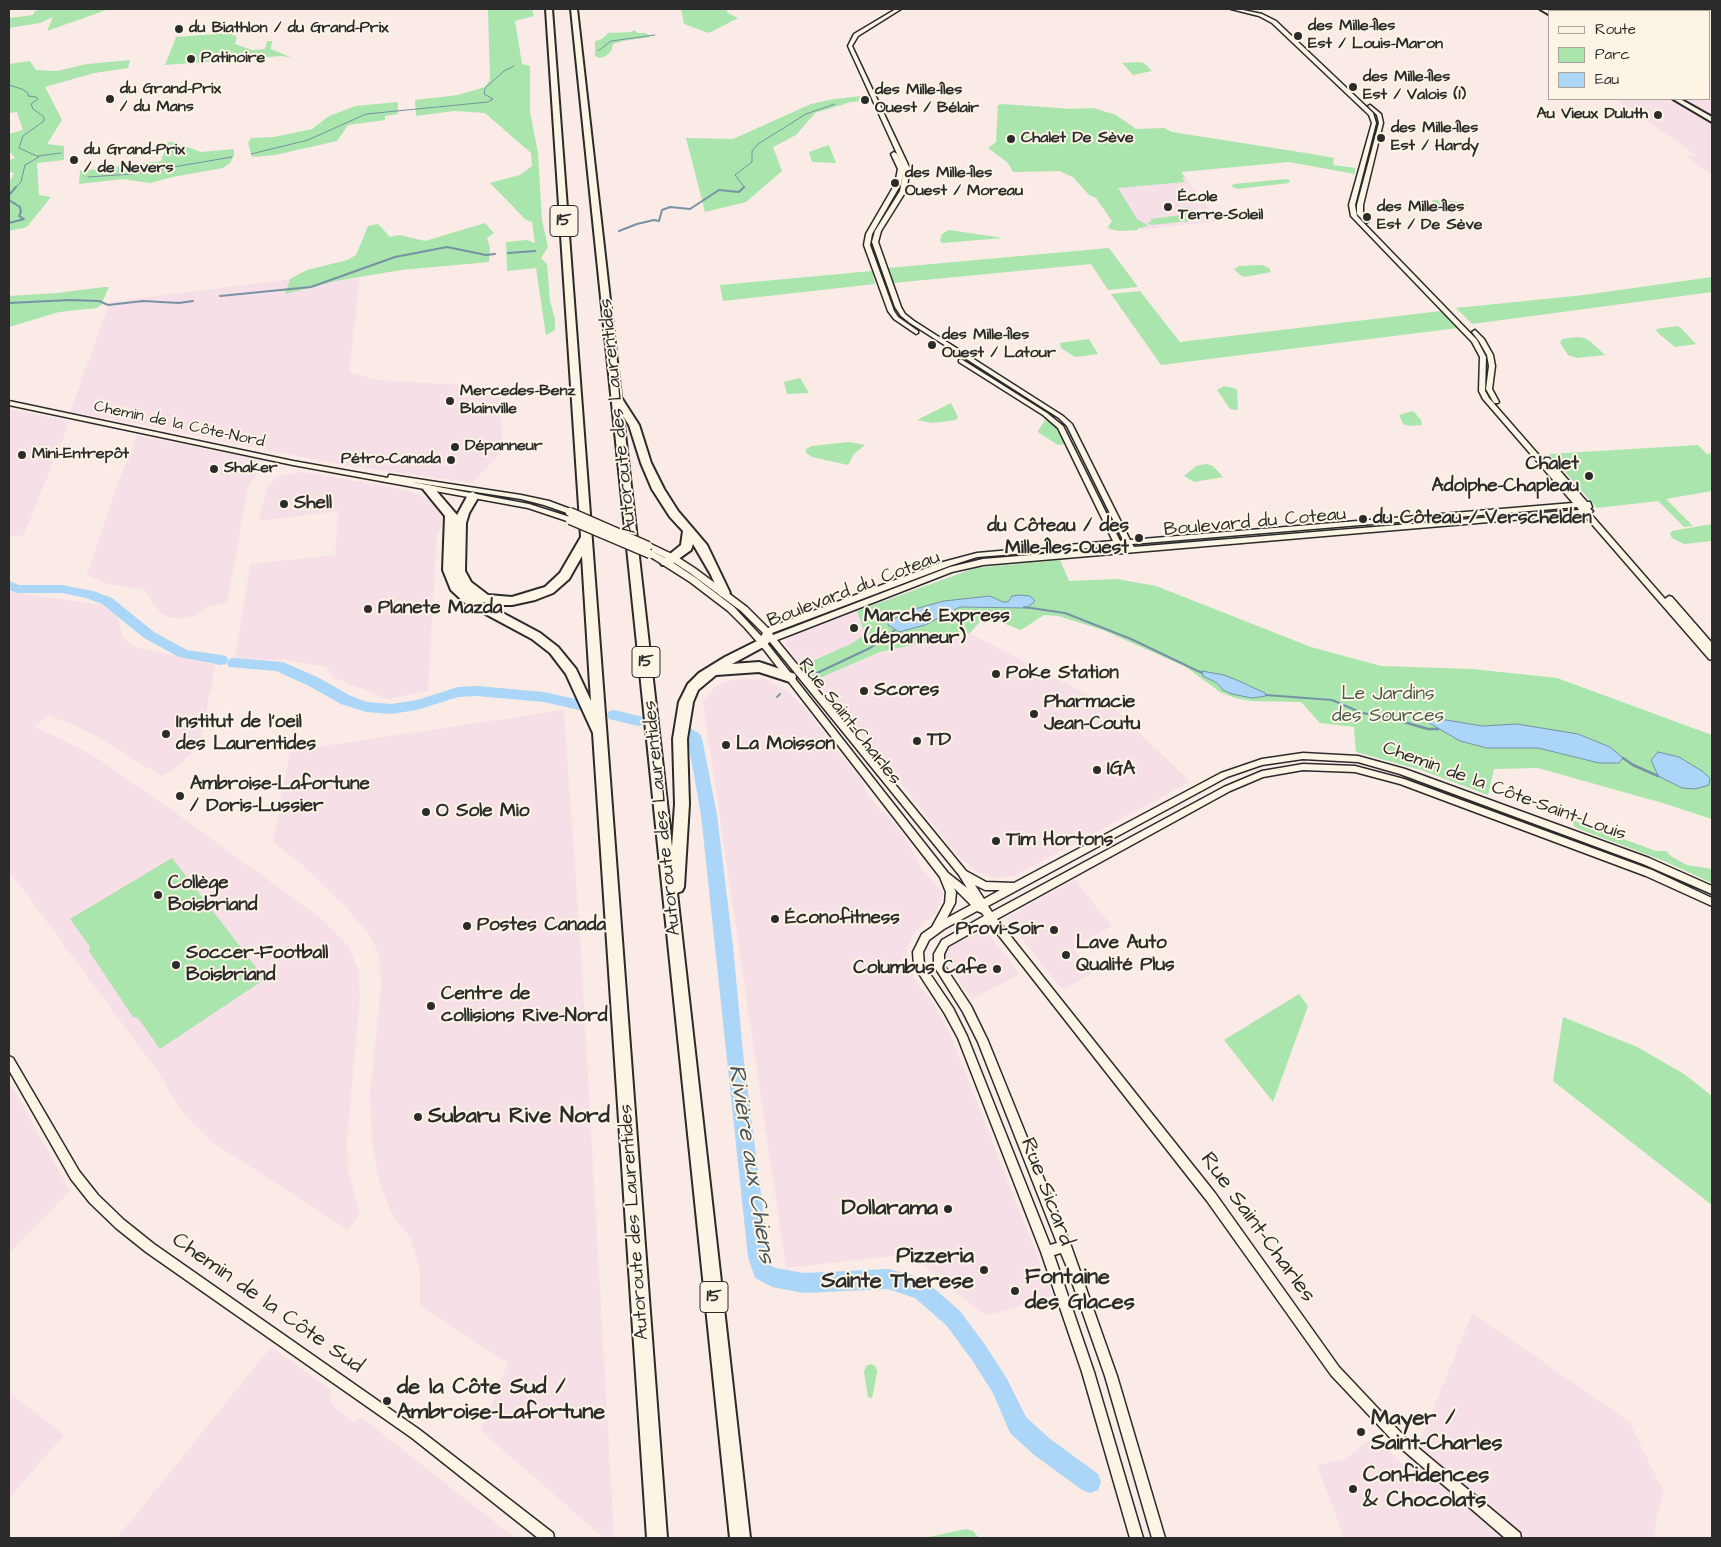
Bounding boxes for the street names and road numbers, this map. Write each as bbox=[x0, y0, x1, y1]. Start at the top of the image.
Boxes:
road number: 15 bbox=[550, 206, 578, 237]
street label: Autoroute des Laurentides bbox=[595, 297, 643, 535]
street label: Chemin de la Côte-Nord bbox=[92, 398, 266, 452]
street label: Boulevard du Coteau bbox=[1163, 504, 1347, 542]
street label: Boulevard du Coteau bbox=[765, 547, 943, 633]
road number: 15 bbox=[632, 646, 660, 678]
street label: Rue Saint-Charles bbox=[792, 654, 906, 790]
street label: Autoroute des Laurentides bbox=[639, 699, 687, 937]
street label: Chemin de la Côte-Saint-Louis bbox=[1379, 737, 1629, 847]
street label: Autoroute des Laurentides bbox=[615, 1103, 655, 1341]
street label: Rue Sicard bbox=[1013, 1134, 1079, 1250]
street label: Rue Saint-Charles bbox=[1194, 1148, 1320, 1308]
street label: Chemin de la Côte Sud bbox=[166, 1228, 368, 1380]
road number: 15 bbox=[700, 1281, 728, 1312]

